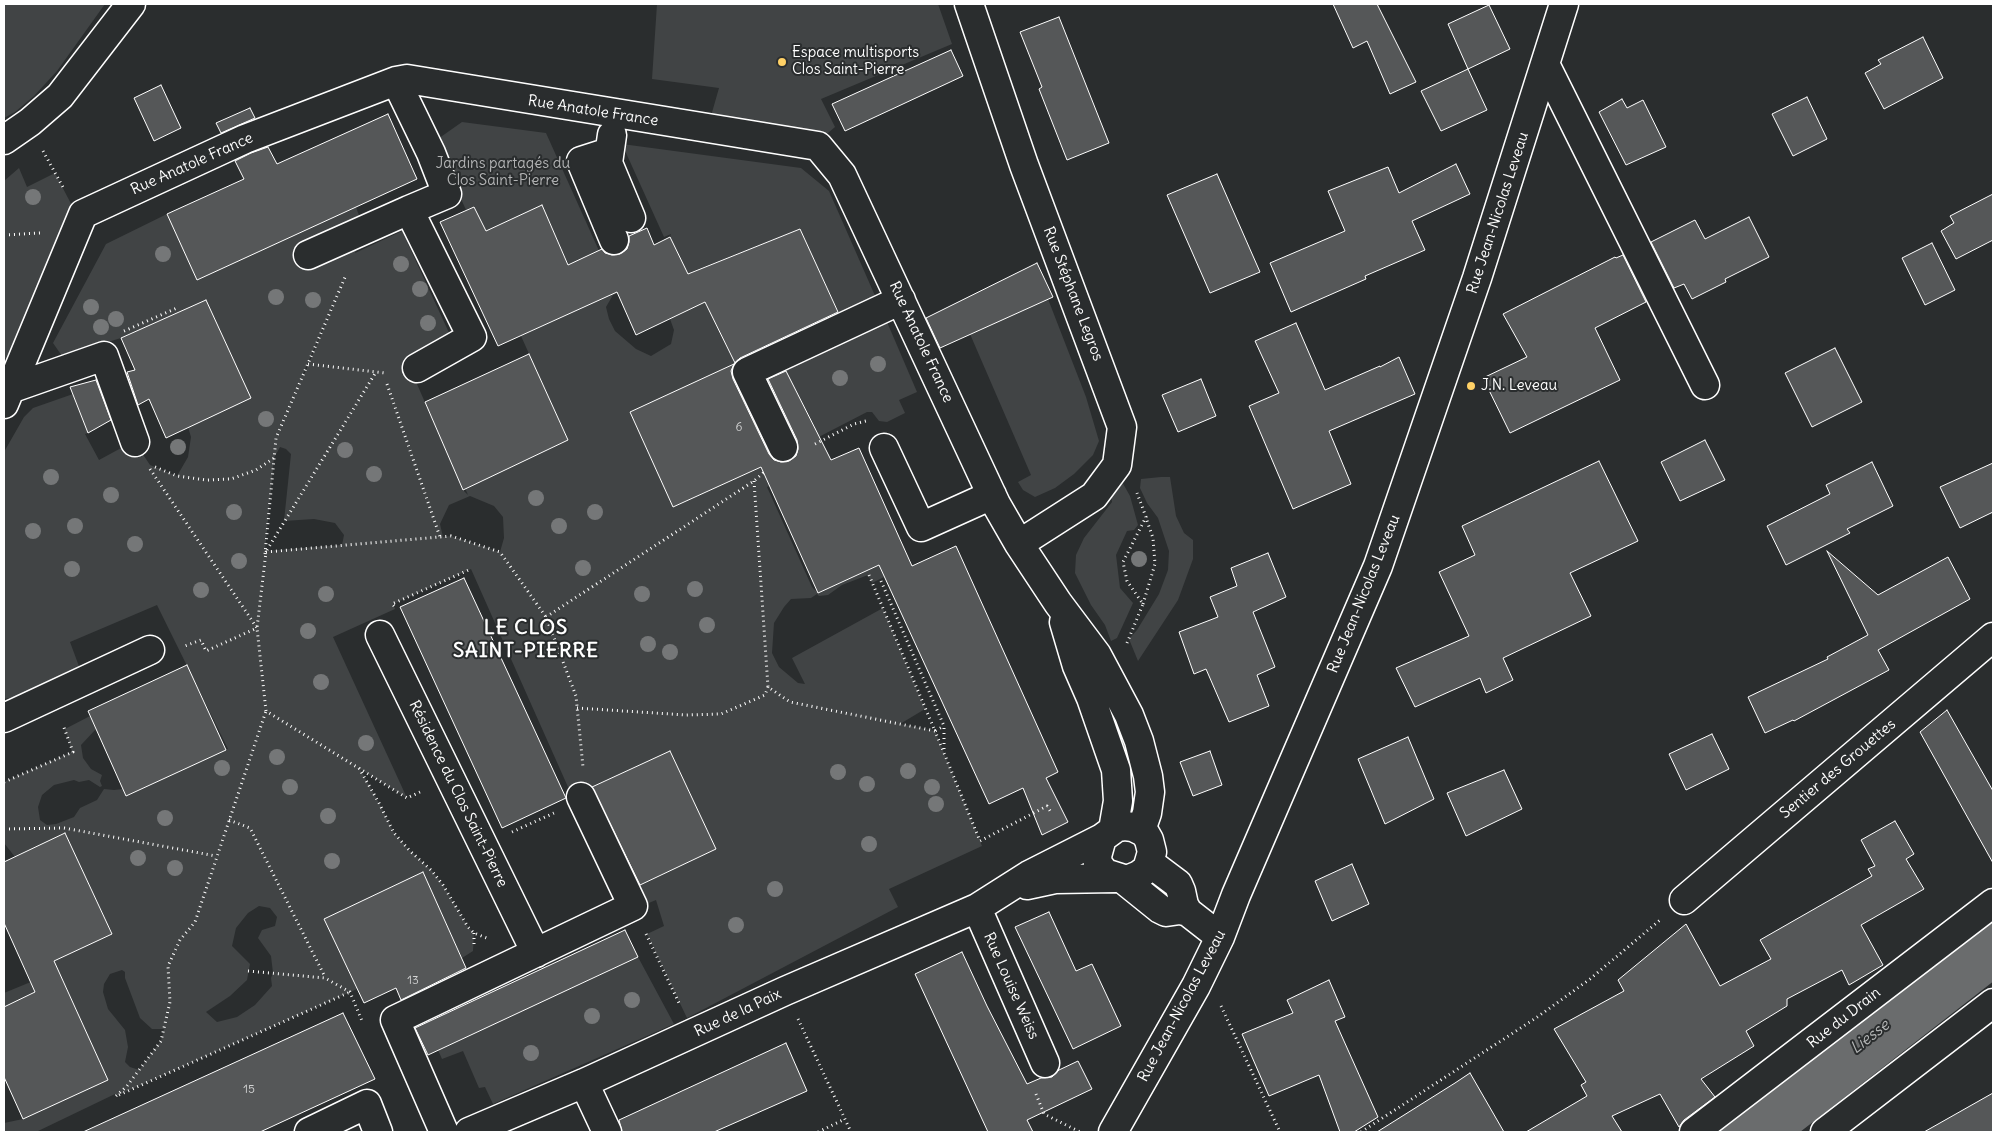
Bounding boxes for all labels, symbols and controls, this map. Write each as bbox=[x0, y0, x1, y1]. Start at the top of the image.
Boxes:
place label: Espace multisports Clos Saint-Pierre bbox=[792, 44, 919, 79]
marker: Espace multisports Clos Saint-Pierre bbox=[776, 56, 788, 68]
street label: Rue Anatole France bbox=[527, 92, 659, 130]
street label: Rue Anatole France bbox=[128, 129, 256, 199]
street label: Rue Jean-Nicolas Leveau bbox=[1463, 130, 1533, 296]
park label: Jardins partagés du Clos Saint-Pierre bbox=[436, 155, 570, 190]
street label: Rue Stéphane Legros bbox=[1039, 224, 1107, 364]
street label: Rue Anatole France bbox=[885, 279, 957, 405]
place label: J.N. Leveau bbox=[1481, 377, 1557, 395]
marker: J.N. Leveau bbox=[1465, 380, 1477, 392]
house number: 6 bbox=[736, 421, 742, 435]
street label: Rue Jean-Nicolas Leveau bbox=[1324, 512, 1404, 676]
district label: LE CLOS SAINT-PIERRE bbox=[451, 616, 601, 663]
street label: Résidence du Clos Saint-Pierre bbox=[405, 698, 511, 890]
street label: Sentier des Grouettes bbox=[1777, 715, 1899, 823]
street label: Rue Jean-Nicolas Leveau bbox=[1134, 927, 1230, 1085]
street label: Rue Louise Weiss bbox=[979, 930, 1043, 1042]
house number: 13 bbox=[407, 974, 419, 988]
street label: Rue du Drain bbox=[1804, 984, 1884, 1052]
street label: Rue de la Paix bbox=[692, 985, 784, 1041]
water label: Liesse bbox=[1847, 1016, 1893, 1058]
house number: 15 bbox=[243, 1083, 255, 1097]

